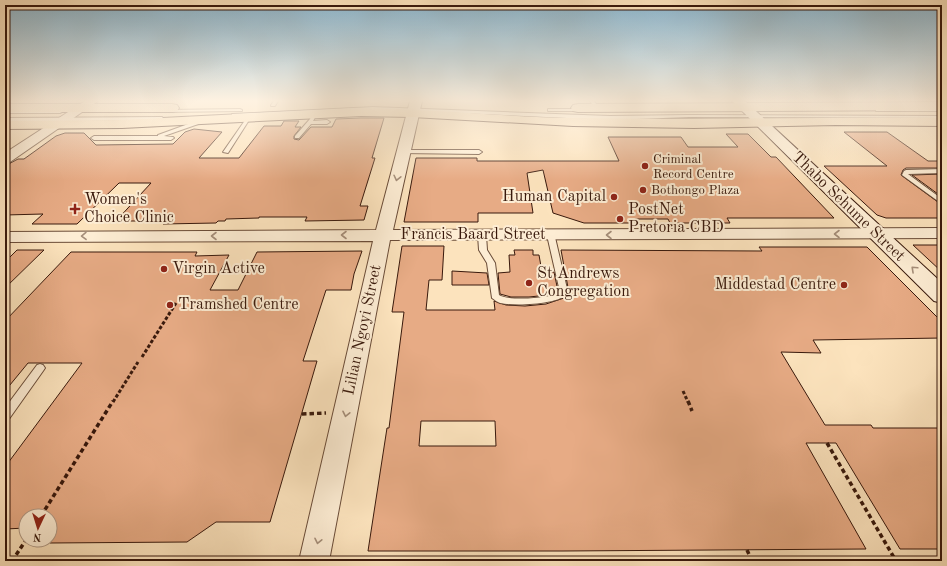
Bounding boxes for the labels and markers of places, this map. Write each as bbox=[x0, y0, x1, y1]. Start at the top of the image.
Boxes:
place label: Criminal Record Centre bbox=[653, 153, 734, 181]
marker: Criminal Record Centre bbox=[640, 161, 650, 171]
place label: Bothongo Plaza bbox=[651, 184, 740, 197]
marker: Bothongo Plaza bbox=[638, 185, 648, 195]
place label: Human Capital bbox=[502, 189, 606, 205]
place label: Women's Choice Clinic bbox=[84, 192, 174, 226]
marker: Human Capital bbox=[609, 192, 619, 202]
place label: PostNet Pretoria CBD bbox=[628, 202, 724, 236]
marker: Women's Choice Clinic bbox=[69, 203, 81, 215]
marker: PostNet Pretoria CBD bbox=[615, 214, 625, 224]
place label: Virgin Active bbox=[172, 261, 265, 277]
marker: Virgin Active bbox=[159, 264, 169, 274]
place label: St Andrews Congregation bbox=[537, 266, 630, 300]
place label: Middestad Centre bbox=[715, 277, 836, 293]
marker: St Andrews Congregation bbox=[524, 278, 534, 288]
marker: Middestad Centre bbox=[839, 280, 849, 290]
place label: Tramshed Centre bbox=[178, 297, 299, 313]
marker: Tramshed Centre bbox=[165, 300, 175, 310]

